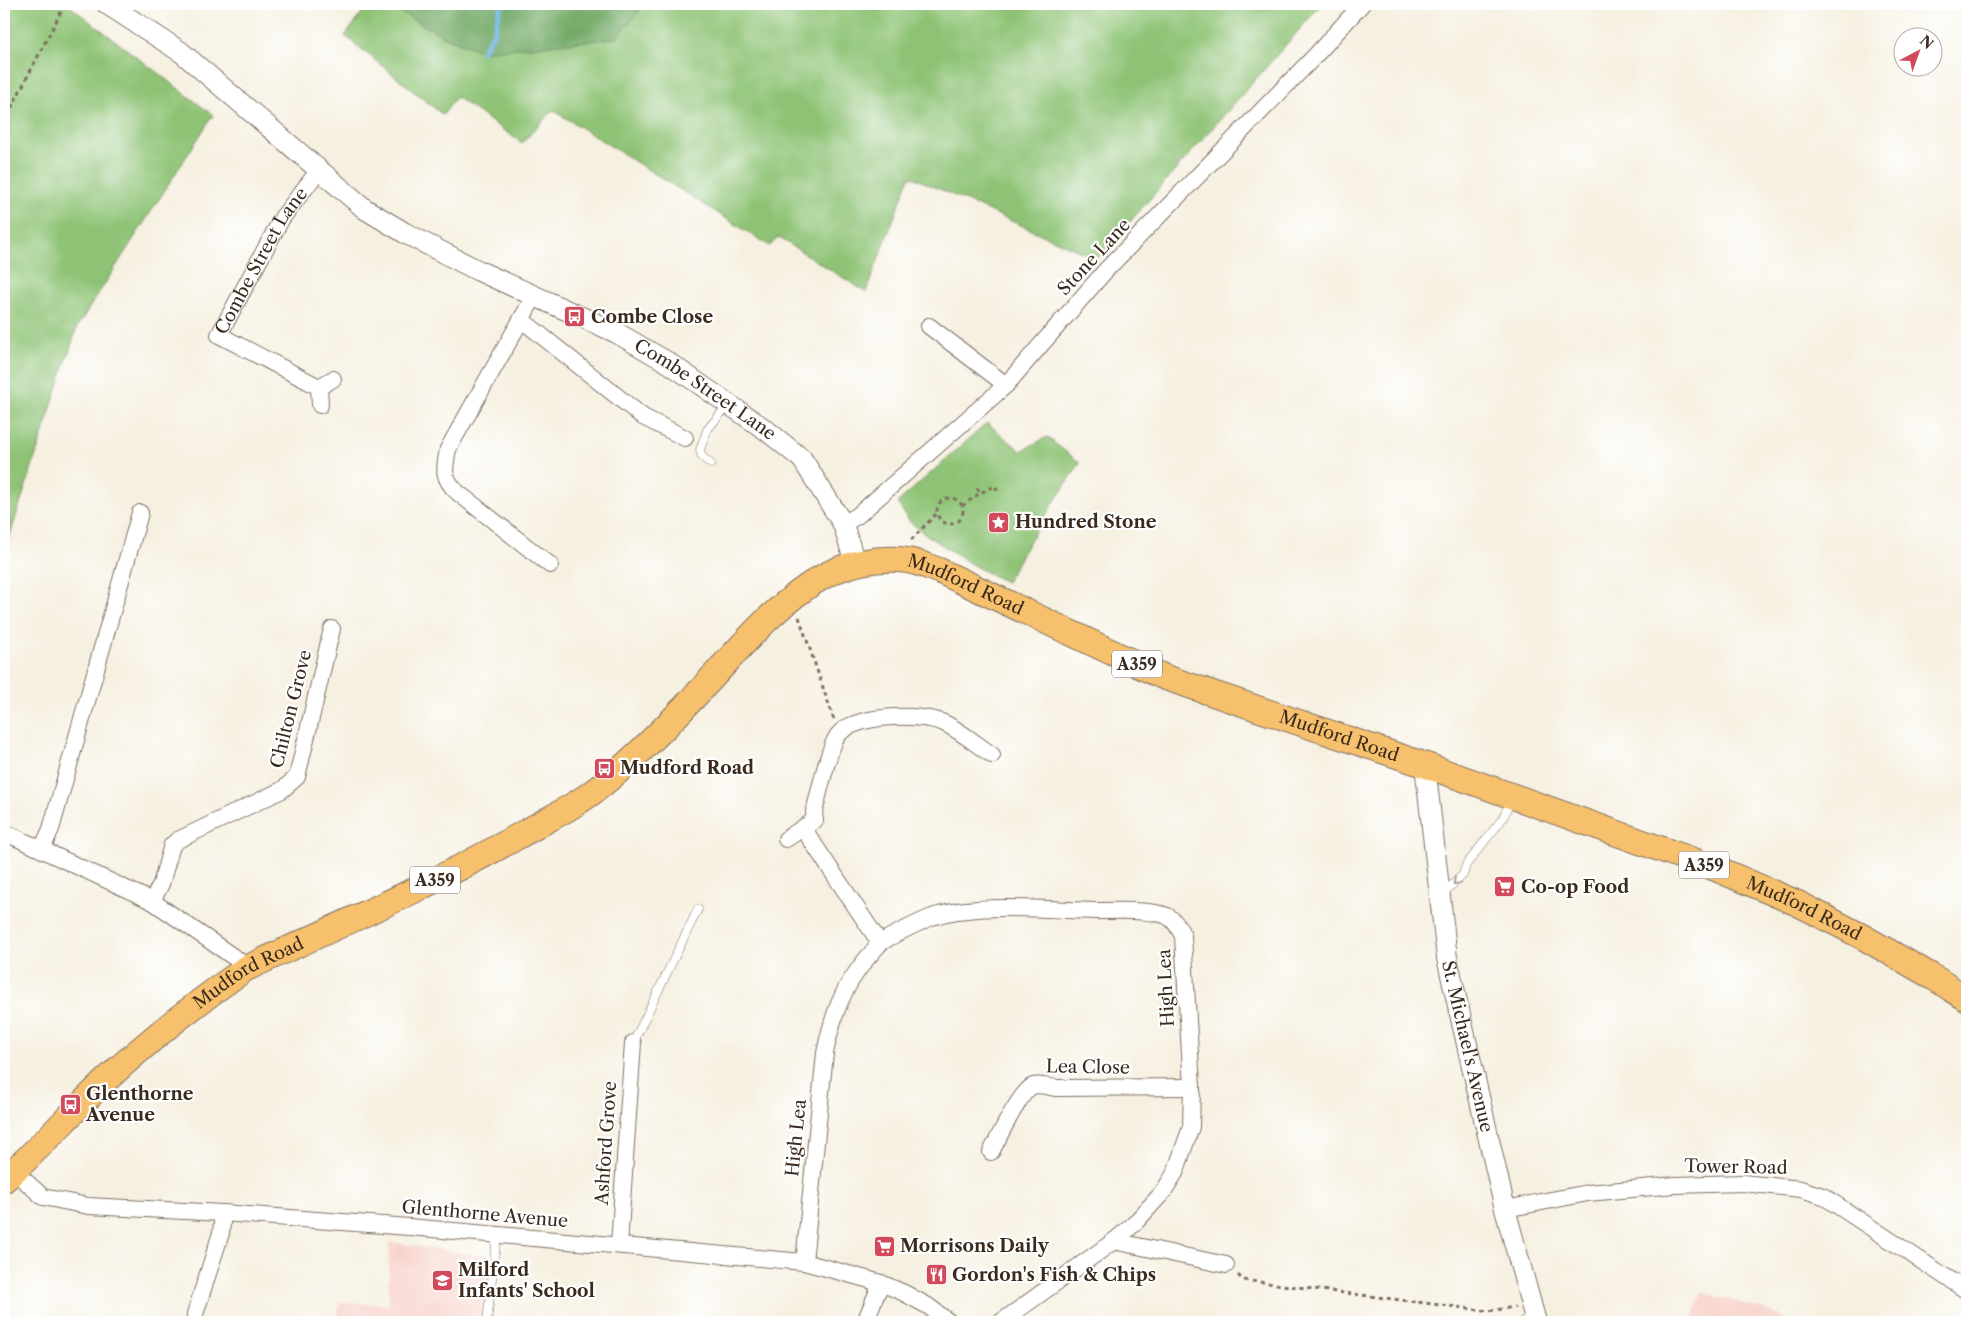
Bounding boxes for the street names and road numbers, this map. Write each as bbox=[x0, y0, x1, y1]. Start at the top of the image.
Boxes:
street label: Combe Street Lane bbox=[210, 183, 312, 338]
street label: Stone Lane bbox=[1053, 214, 1135, 300]
street label: Combe Street Lane bbox=[630, 334, 781, 445]
street label: Mudford Road bbox=[905, 549, 1027, 620]
street label: Chilton Grove bbox=[266, 648, 316, 770]
road number: A359 bbox=[1112, 651, 1162, 678]
street label: Mudford Road bbox=[1277, 706, 1402, 766]
road number: A359 bbox=[1679, 852, 1729, 878]
road number: A359 bbox=[410, 866, 460, 894]
street label: Mudford Road bbox=[1743, 872, 1865, 945]
street label: Mudford Road bbox=[189, 932, 307, 1014]
street label: High Lea bbox=[1153, 948, 1179, 1027]
street label: St. Michael's Avenue bbox=[1437, 958, 1498, 1135]
street label: Lea Close bbox=[1046, 1055, 1130, 1079]
street label: Ashford Grove bbox=[591, 1080, 621, 1207]
street label: High Lea bbox=[781, 1098, 811, 1178]
street label: Tower Road bbox=[1684, 1155, 1788, 1179]
street label: Glenthorne Avenue bbox=[401, 1196, 569, 1232]

